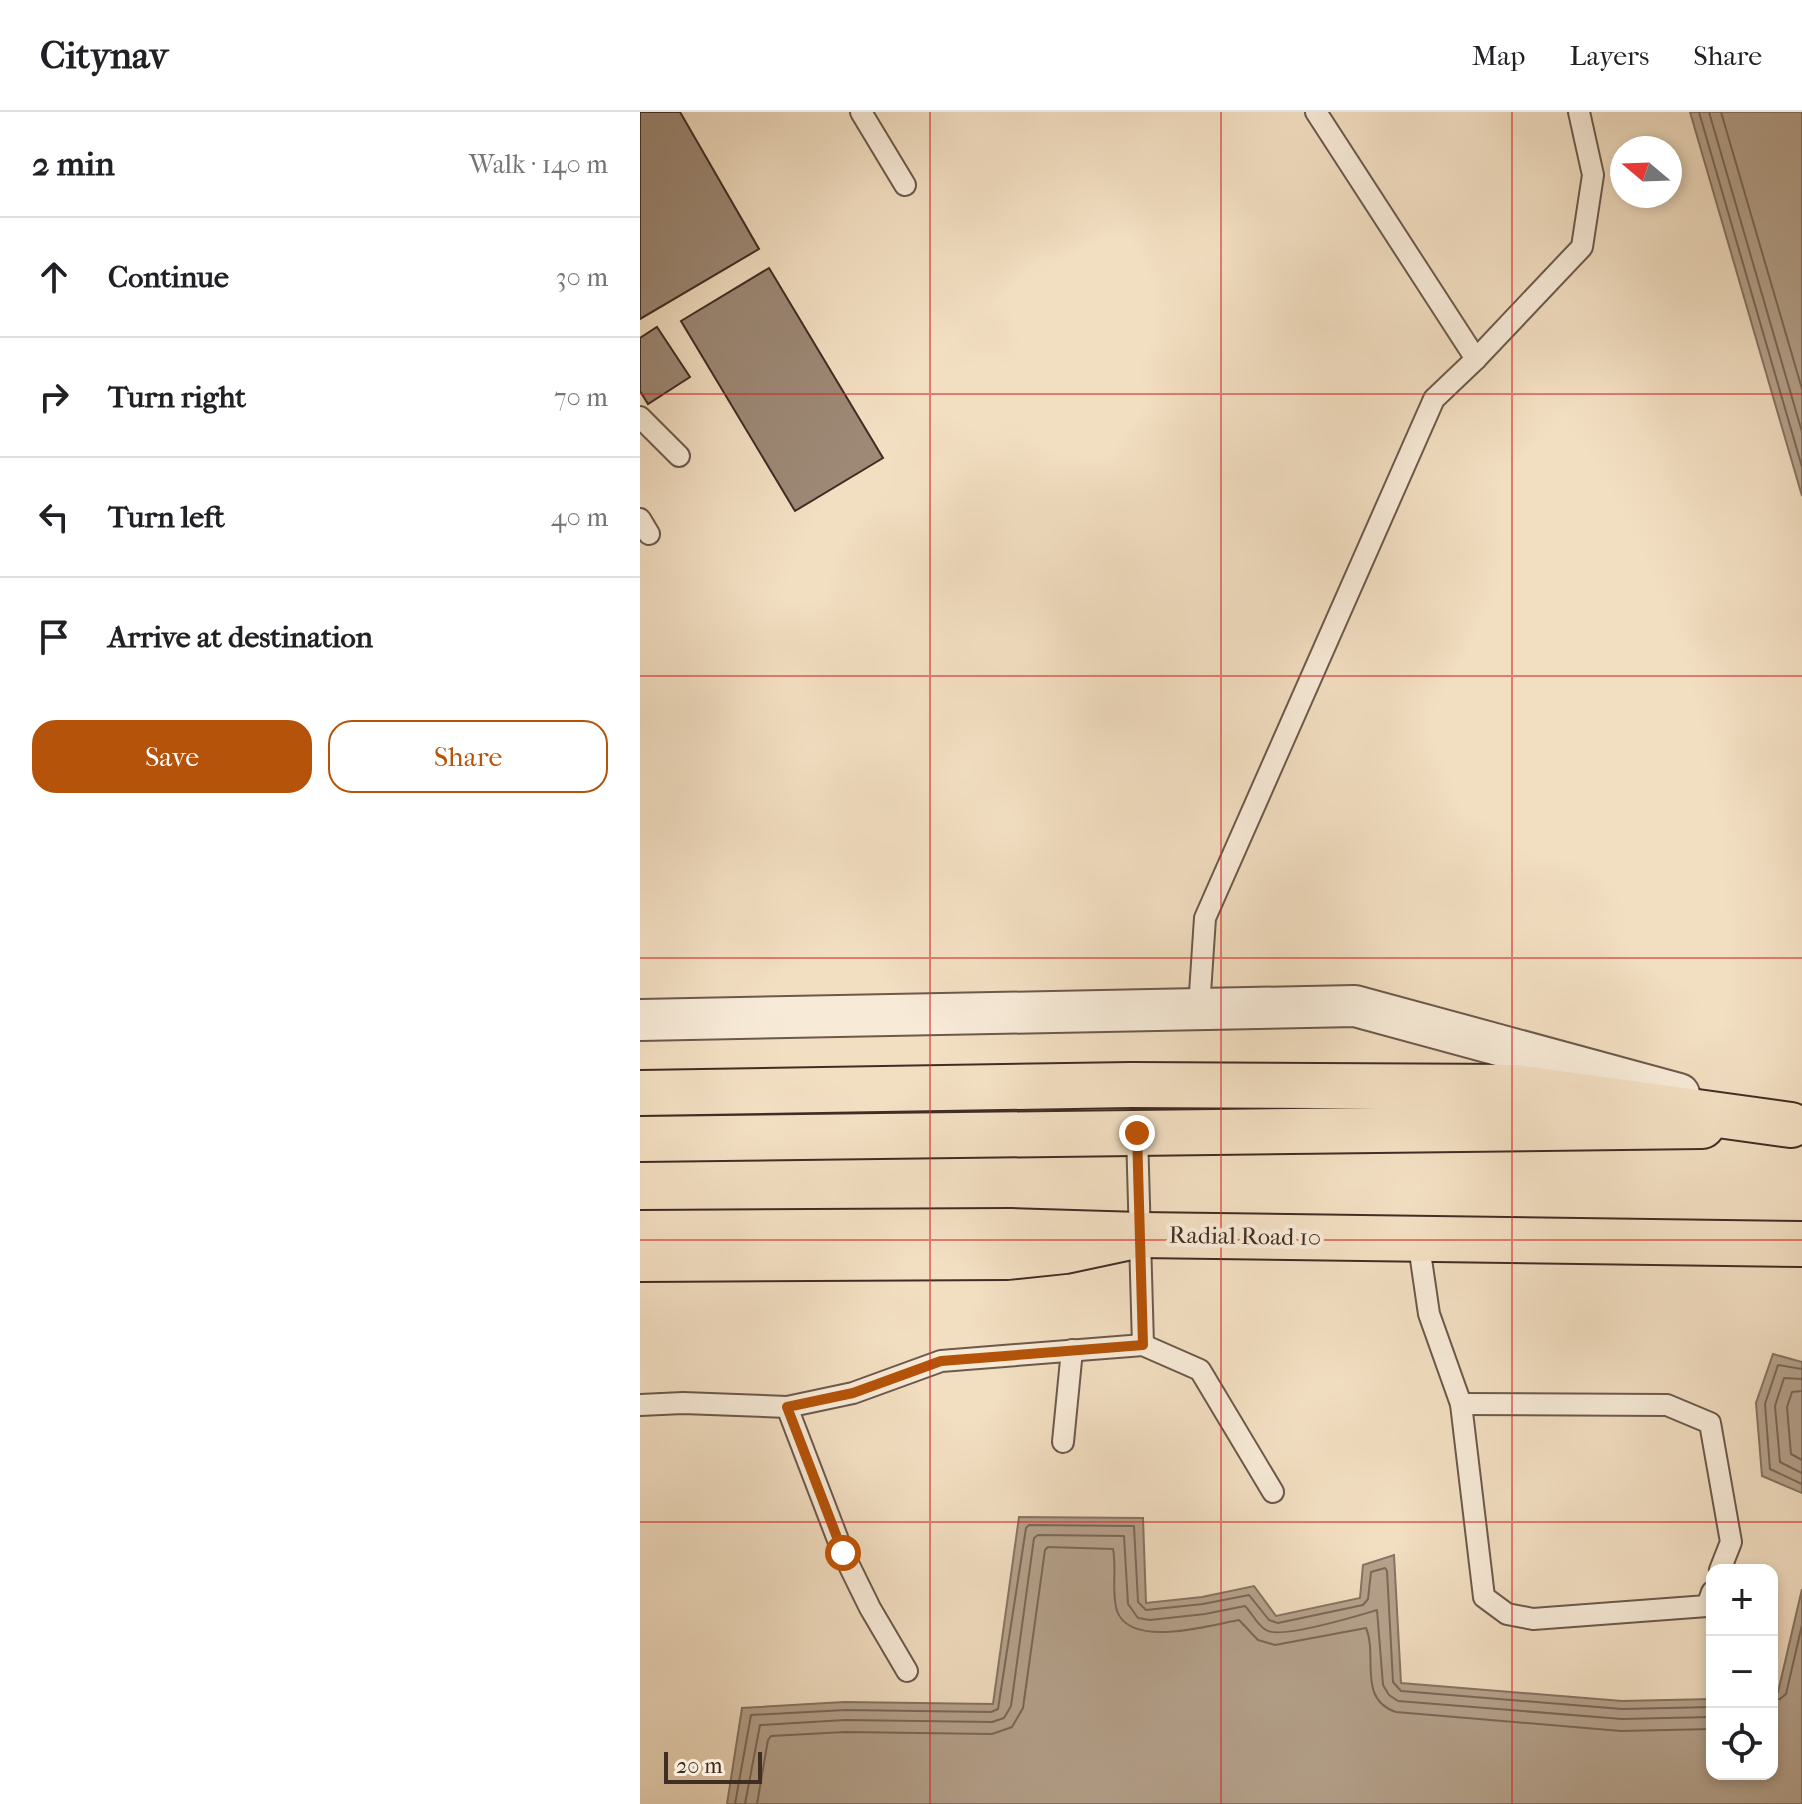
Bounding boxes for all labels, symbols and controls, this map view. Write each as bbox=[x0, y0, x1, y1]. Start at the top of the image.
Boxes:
text: Citynav bbox=[40, 33, 168, 78]
text: Map bbox=[1472, 39, 1525, 72]
text: Layers bbox=[1569, 39, 1649, 72]
text: Share bbox=[1693, 39, 1762, 72]
north arrow bbox=[1610, 136, 1682, 208]
text: 2 min bbox=[32, 144, 115, 184]
text: Walk · 140 m bbox=[469, 149, 608, 180]
icon: ahead bbox=[32, 255, 76, 299]
text: Continue bbox=[108, 260, 229, 295]
text: 30 m bbox=[556, 262, 608, 293]
icon: right bbox=[32, 375, 76, 419]
text: Turn right bbox=[108, 380, 246, 415]
text: 70 m bbox=[554, 382, 608, 413]
icon: left bbox=[32, 495, 76, 539]
text: Turn left bbox=[108, 500, 225, 535]
text: 40 m bbox=[551, 502, 608, 533]
icon: arrive bbox=[32, 615, 76, 659]
text: Arrive at destination bbox=[108, 620, 373, 655]
button: Save bbox=[32, 720, 312, 793]
button: Share bbox=[328, 720, 608, 793]
route end bbox=[1119, 1115, 1155, 1151]
street label: Radial Road 10 bbox=[1169, 1221, 1321, 1251]
route start bbox=[825, 1535, 861, 1571]
map controls bbox=[1706, 1564, 1778, 1780]
button: + bbox=[1706, 1564, 1778, 1636]
button: − bbox=[1706, 1636, 1778, 1708]
button: locate bbox=[1706, 1708, 1778, 1780]
scale bar bbox=[664, 1748, 762, 1784]
text: 20 m bbox=[676, 1753, 722, 1779]

